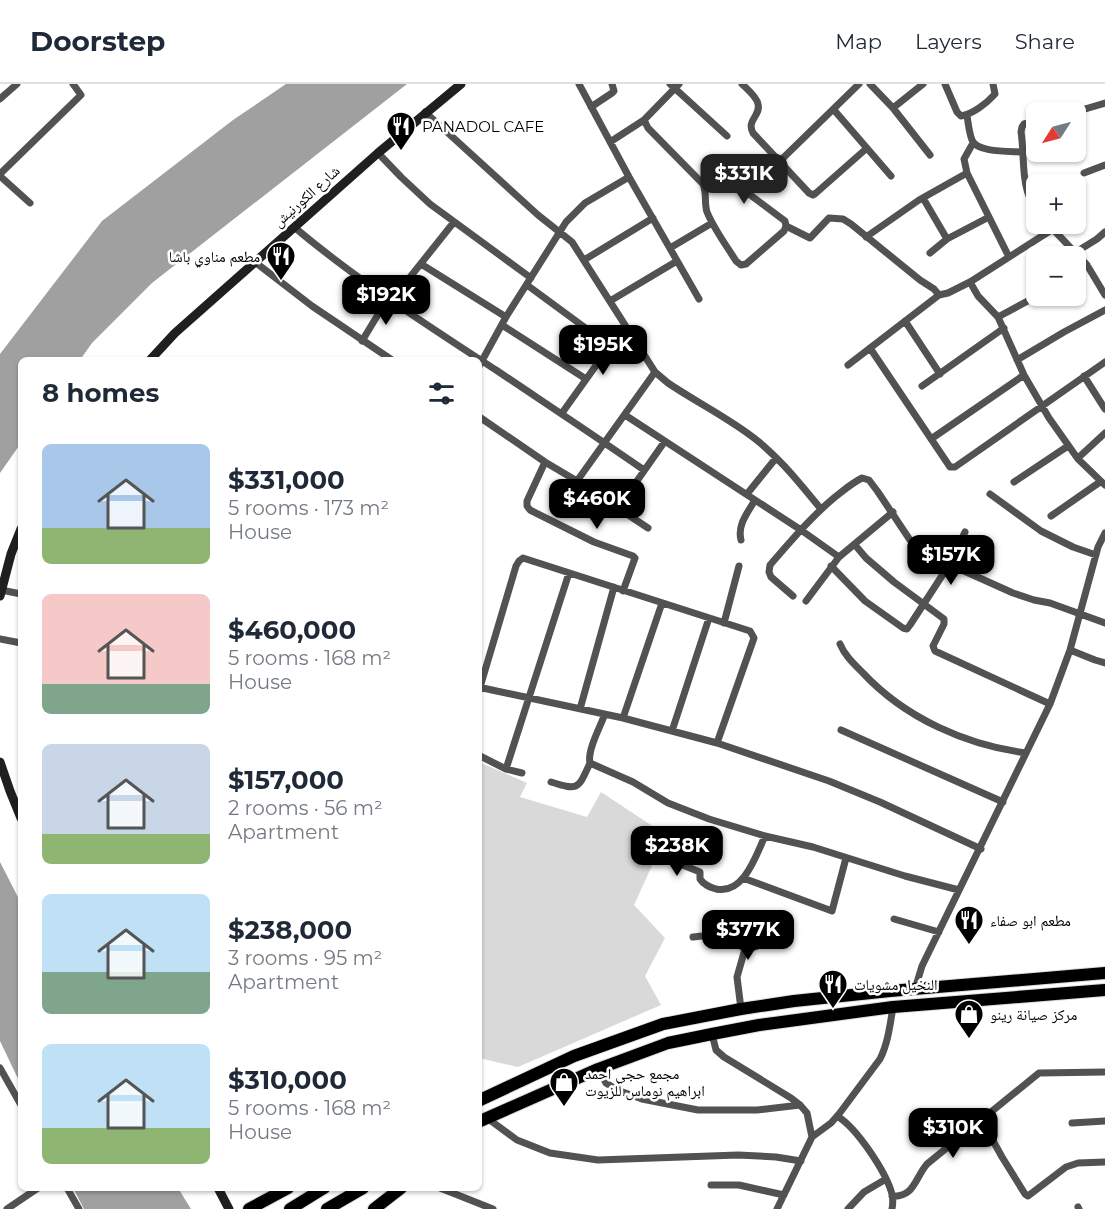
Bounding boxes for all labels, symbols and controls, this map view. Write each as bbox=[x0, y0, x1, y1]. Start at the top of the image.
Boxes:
text: Doorstep bbox=[30, 24, 165, 58]
text: Map bbox=[835, 29, 882, 54]
text: Layers bbox=[915, 29, 982, 54]
text: Share bbox=[1015, 29, 1075, 54]
north arrow bbox=[1026, 102, 1086, 162]
map controls bbox=[1026, 102, 1086, 306]
restaurant icon: PANADOL CAFE bbox=[385, 110, 417, 152]
place label: PANADOL CAFE bbox=[422, 117, 544, 136]
pin: $331K bbox=[702, 154, 786, 205]
street label: شارع الكورنيش bbox=[269, 161, 344, 232]
text: $331K bbox=[715, 161, 773, 185]
button: + bbox=[1026, 174, 1086, 234]
restaurant icon: مطعم مناوي باشا bbox=[265, 240, 297, 282]
button: − bbox=[1026, 246, 1086, 306]
place label: مطعم مناوي باشا bbox=[169, 247, 260, 268]
pin: $192K bbox=[344, 275, 428, 326]
text: $192K bbox=[356, 282, 416, 306]
pin: $195K bbox=[561, 325, 645, 376]
text: $195K bbox=[573, 332, 633, 356]
text: 8 homes bbox=[42, 377, 159, 409]
icon: filters bbox=[425, 377, 458, 410]
text: $331,000 bbox=[228, 464, 345, 496]
icon: home bbox=[90, 468, 162, 540]
pin: $460K bbox=[555, 479, 639, 530]
text: $460K bbox=[563, 486, 631, 510]
text: 5 rooms · 173 m² bbox=[228, 496, 389, 520]
text: House bbox=[228, 520, 292, 544]
pin: $157K bbox=[909, 535, 993, 586]
text: $157K bbox=[921, 542, 981, 566]
text: $460,000 bbox=[228, 614, 356, 646]
icon: home bbox=[90, 618, 162, 690]
text: 5 rooms · 168 m² bbox=[228, 646, 391, 670]
text: House bbox=[228, 670, 292, 694]
text: $157,000 bbox=[228, 764, 344, 796]
icon: home bbox=[90, 768, 162, 840]
text: 2 rooms · 56 m² bbox=[228, 796, 383, 820]
text: Apartment bbox=[228, 820, 339, 844]
pin: $238K bbox=[635, 826, 719, 877]
text: $238K bbox=[645, 833, 709, 857]
restaurant icon: مطعم ابو صفاء bbox=[953, 904, 985, 946]
pin: $377K bbox=[706, 910, 790, 961]
place label: مطعم ابو صفاء bbox=[990, 911, 1071, 931]
text: $238,000 bbox=[228, 914, 352, 946]
text: $377K bbox=[716, 917, 780, 941]
icon: home bbox=[90, 918, 162, 990]
text: 3 rooms · 95 m² bbox=[228, 946, 382, 970]
restaurant icon: النخيل مشويات bbox=[817, 968, 849, 1010]
text: Apartment bbox=[228, 970, 339, 994]
place label: النخيل مشويات bbox=[854, 975, 938, 995]
shop icon: مركز صيانة رينو bbox=[953, 998, 985, 1040]
place label: مركز صيانة رينو bbox=[990, 1005, 1077, 1024]
text: $310,000 bbox=[228, 1064, 347, 1096]
place label: مجمع حجي احمد ابراهيم نوماس للزيوت bbox=[585, 1064, 705, 1101]
shop icon: مجمع حجي احمد ابراهيم نوماس للزيوت bbox=[548, 1066, 580, 1108]
icon: home bbox=[90, 1068, 162, 1140]
text: 5 rooms · 168 m² bbox=[228, 1096, 391, 1120]
pin: $310K bbox=[911, 1108, 995, 1159]
text: $310K bbox=[923, 1115, 983, 1139]
text: House bbox=[228, 1120, 292, 1144]

